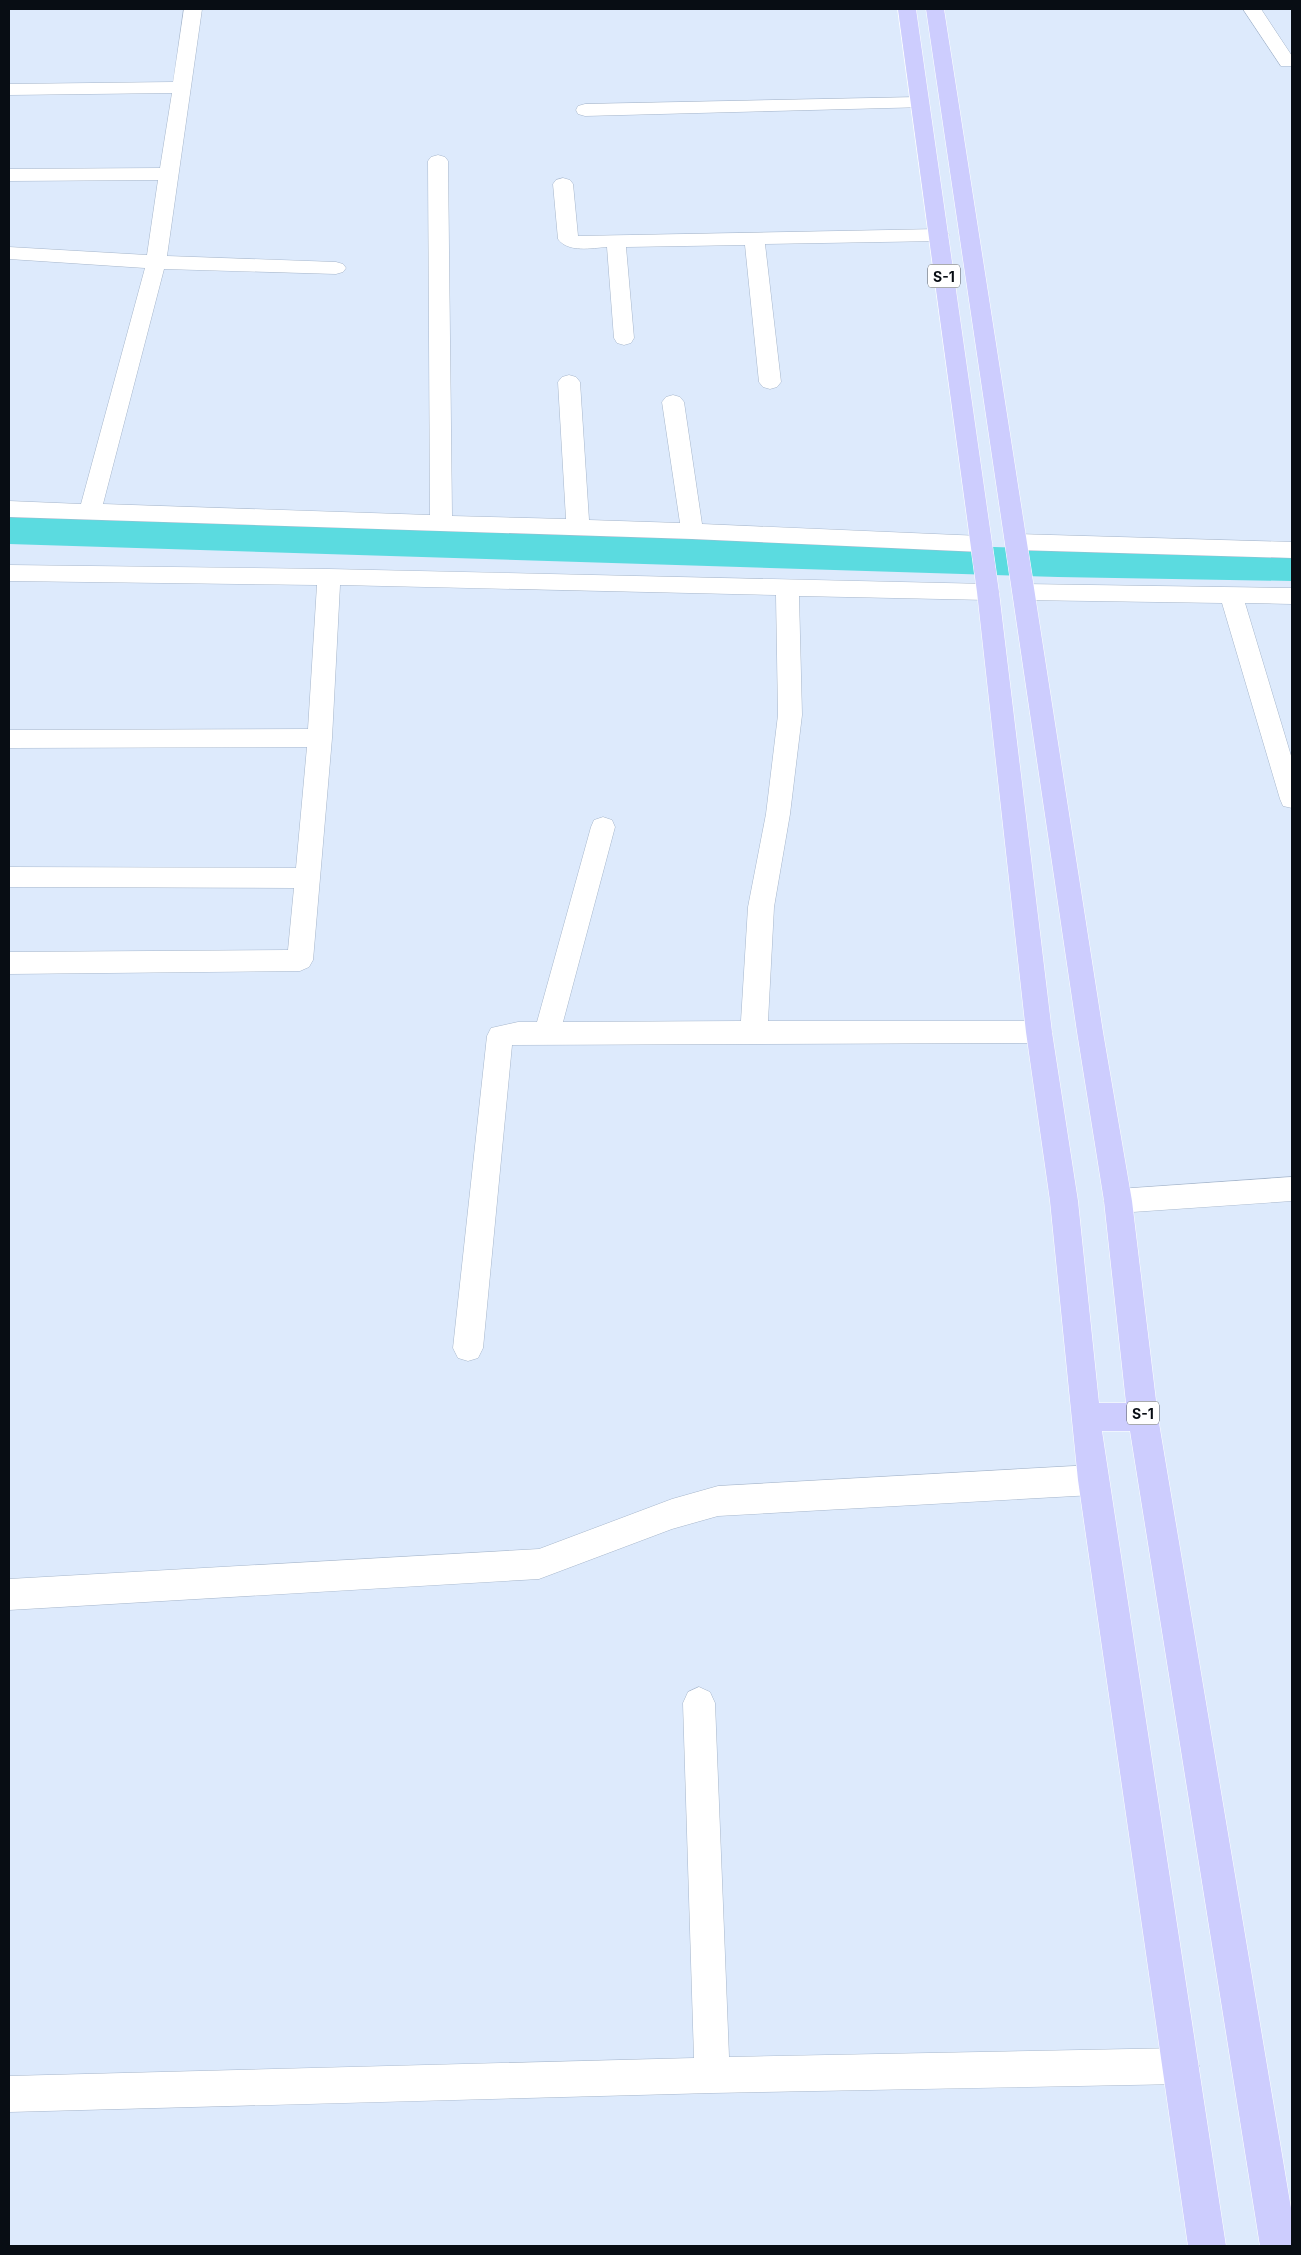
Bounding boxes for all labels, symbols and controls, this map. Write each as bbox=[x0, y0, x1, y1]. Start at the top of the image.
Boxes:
road number: S-1 bbox=[928, 264, 960, 288]
road number: S-1 bbox=[1127, 1402, 1159, 1425]

